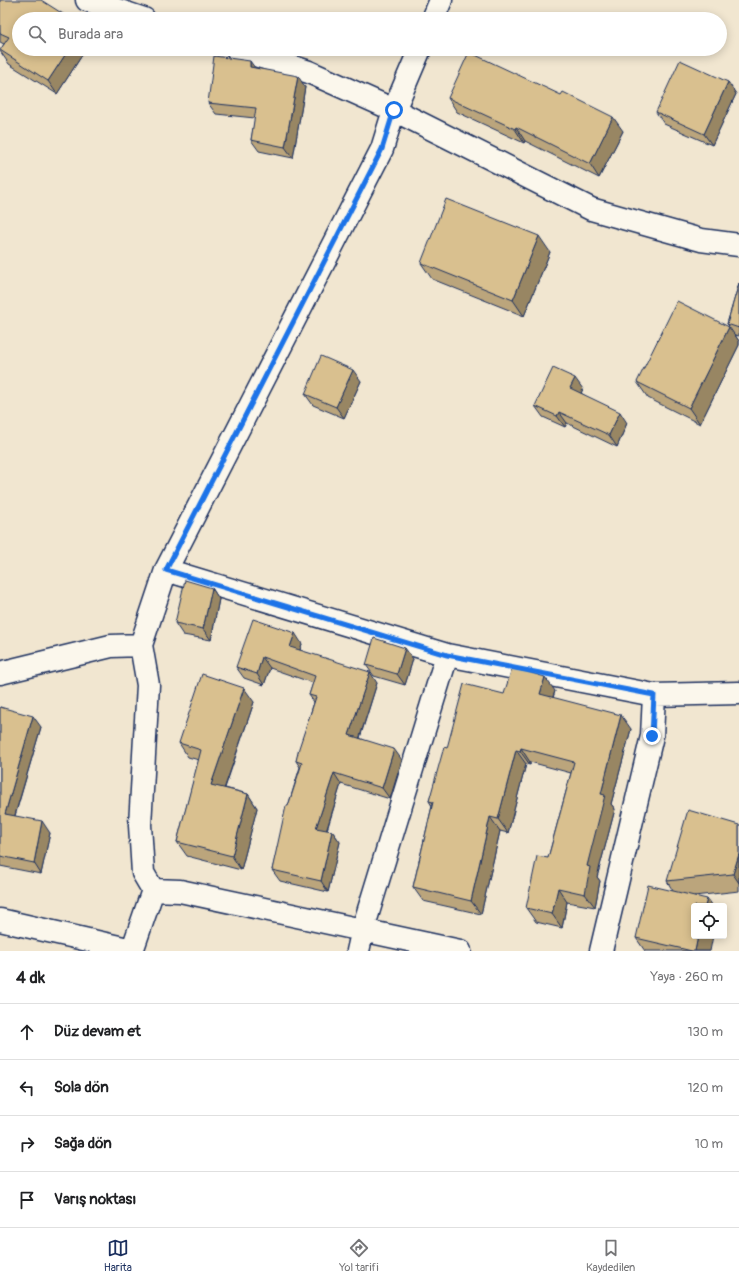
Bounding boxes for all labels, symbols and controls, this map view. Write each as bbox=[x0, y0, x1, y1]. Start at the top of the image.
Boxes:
search box bbox=[12, 12, 727, 56]
icon: search bbox=[26, 23, 48, 45]
text: Burada ara bbox=[58, 25, 123, 44]
route start bbox=[385, 101, 403, 119]
route end bbox=[643, 727, 661, 745]
map controls bbox=[691, 903, 727, 939]
button: locate bbox=[691, 903, 727, 939]
text: 4 dk bbox=[16, 967, 45, 988]
text: Yaya · 260 m bbox=[650, 969, 723, 985]
icon: ahead bbox=[16, 1021, 38, 1043]
text: Düz devam et bbox=[54, 1022, 141, 1041]
text: 130 m bbox=[687, 1024, 723, 1040]
icon: left bbox=[16, 1077, 38, 1099]
text: Sola dön bbox=[54, 1078, 109, 1097]
text: 120 m bbox=[687, 1080, 723, 1096]
icon: right bbox=[16, 1133, 38, 1155]
text: Sağa dön bbox=[54, 1134, 112, 1153]
text: 10 m bbox=[695, 1136, 723, 1152]
icon: arrive bbox=[16, 1189, 38, 1211]
text: Varış noktası bbox=[54, 1190, 136, 1209]
tab: Harita bbox=[104, 1237, 132, 1274]
tab: Yol tarifi bbox=[339, 1237, 379, 1274]
tab: Kaydedilen bbox=[586, 1237, 635, 1274]

